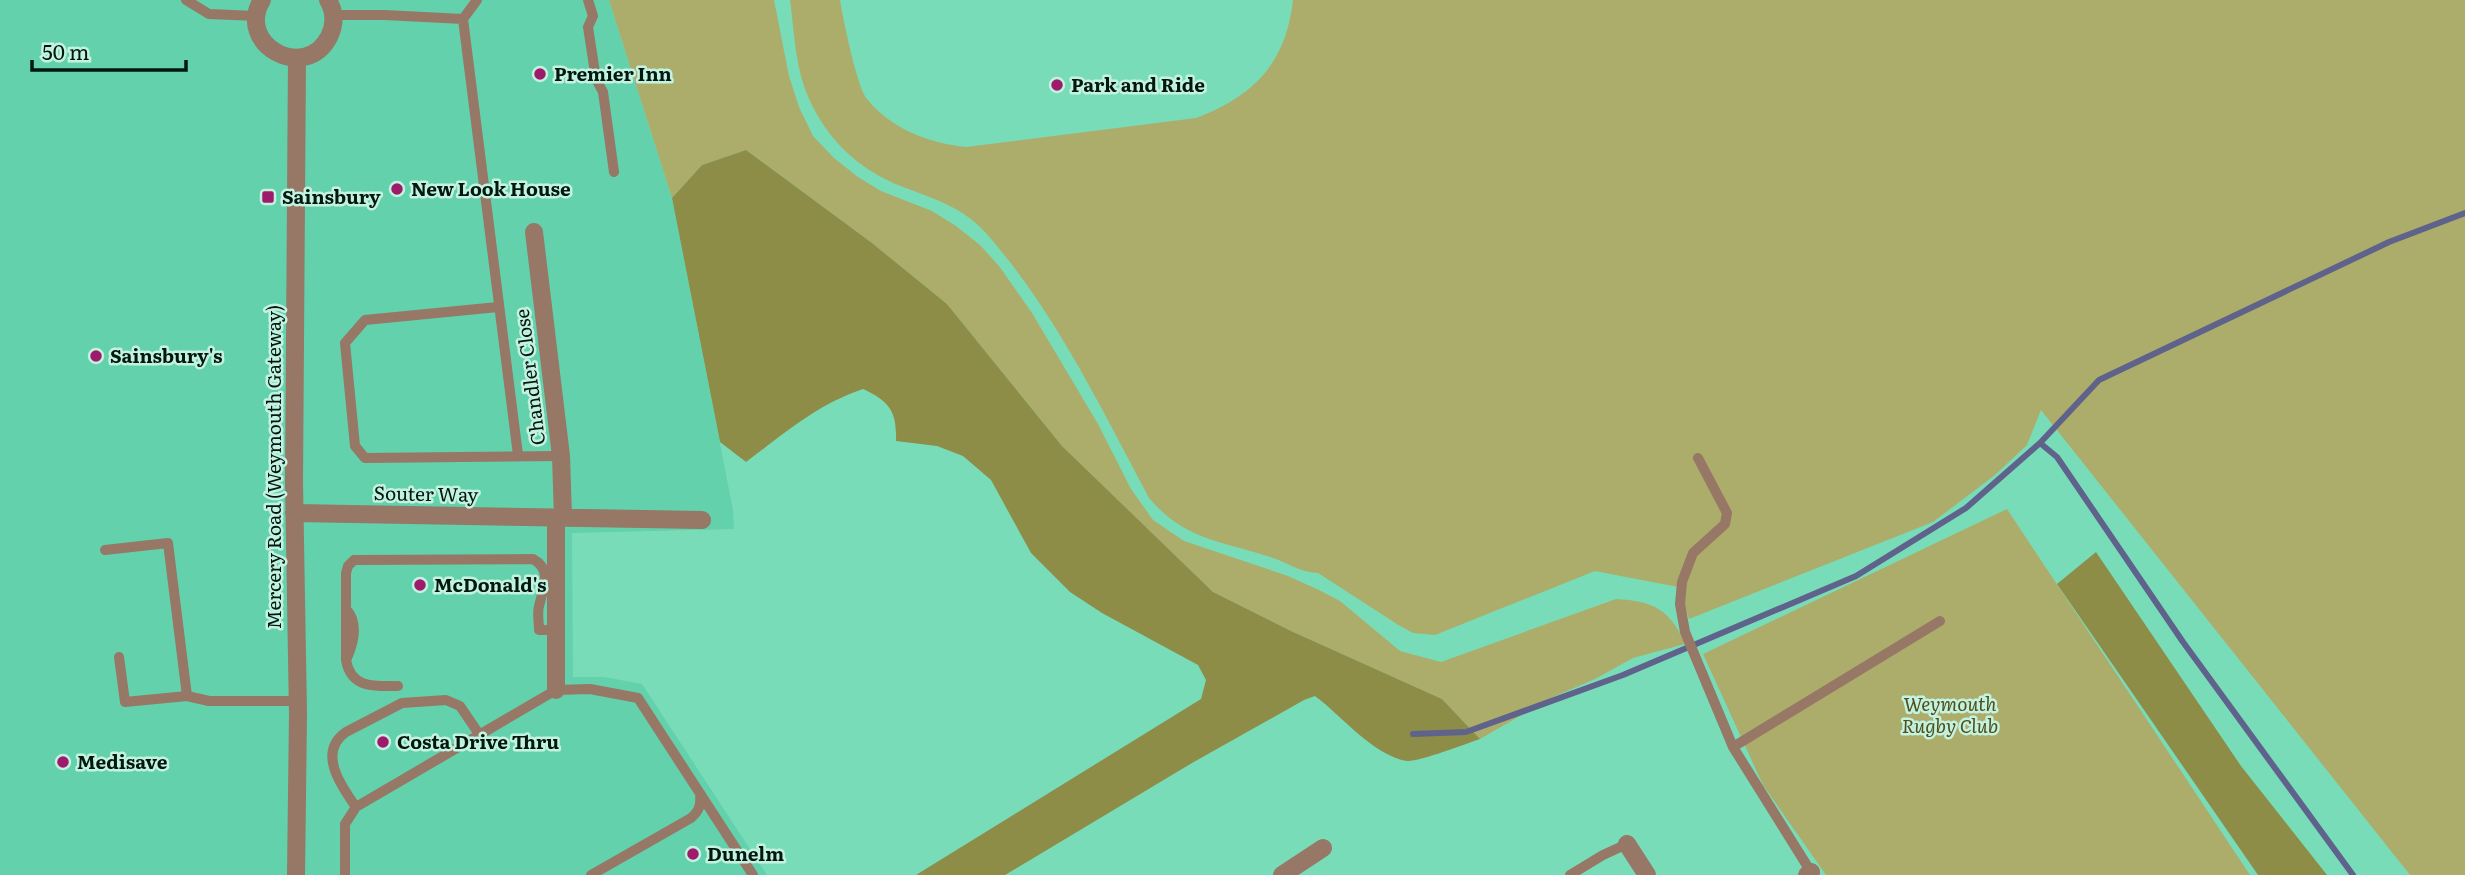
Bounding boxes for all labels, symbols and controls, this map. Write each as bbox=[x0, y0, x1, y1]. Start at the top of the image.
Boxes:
scale bar bbox=[32, 28, 186, 72]
text: 50 m bbox=[42, 35, 89, 66]
place label: Premier Inn bbox=[554, 59, 672, 87]
marker: Premier Inn bbox=[532, 66, 548, 82]
place label: Park and Ride bbox=[1071, 70, 1205, 98]
marker: Park and Ride bbox=[1049, 77, 1065, 93]
place label: New Look House bbox=[411, 174, 571, 202]
marker: New Look House bbox=[389, 181, 405, 197]
place label: Sainsbury bbox=[282, 182, 381, 210]
marker: Sainsbury bbox=[260, 189, 276, 205]
street label: Mercery Road (Weymouth Gateway) bbox=[259, 305, 287, 629]
street label: Chandler Close bbox=[507, 307, 551, 447]
place label: Sainsbury's bbox=[110, 341, 222, 369]
marker: Sainsbury's bbox=[88, 348, 104, 364]
street label: Souter Way bbox=[374, 478, 479, 508]
place label: McDonald's bbox=[434, 570, 546, 598]
marker: McDonald's bbox=[412, 577, 428, 593]
park label: Weymouth Rugby Club bbox=[1902, 689, 1998, 739]
place label: Costa Drive Thru bbox=[397, 727, 559, 755]
marker: Costa Drive Thru bbox=[375, 734, 391, 750]
place label: Medisave bbox=[77, 747, 168, 775]
marker: Medisave bbox=[55, 754, 71, 770]
place label: Dunelm bbox=[707, 839, 784, 867]
marker: Dunelm bbox=[685, 846, 701, 862]

